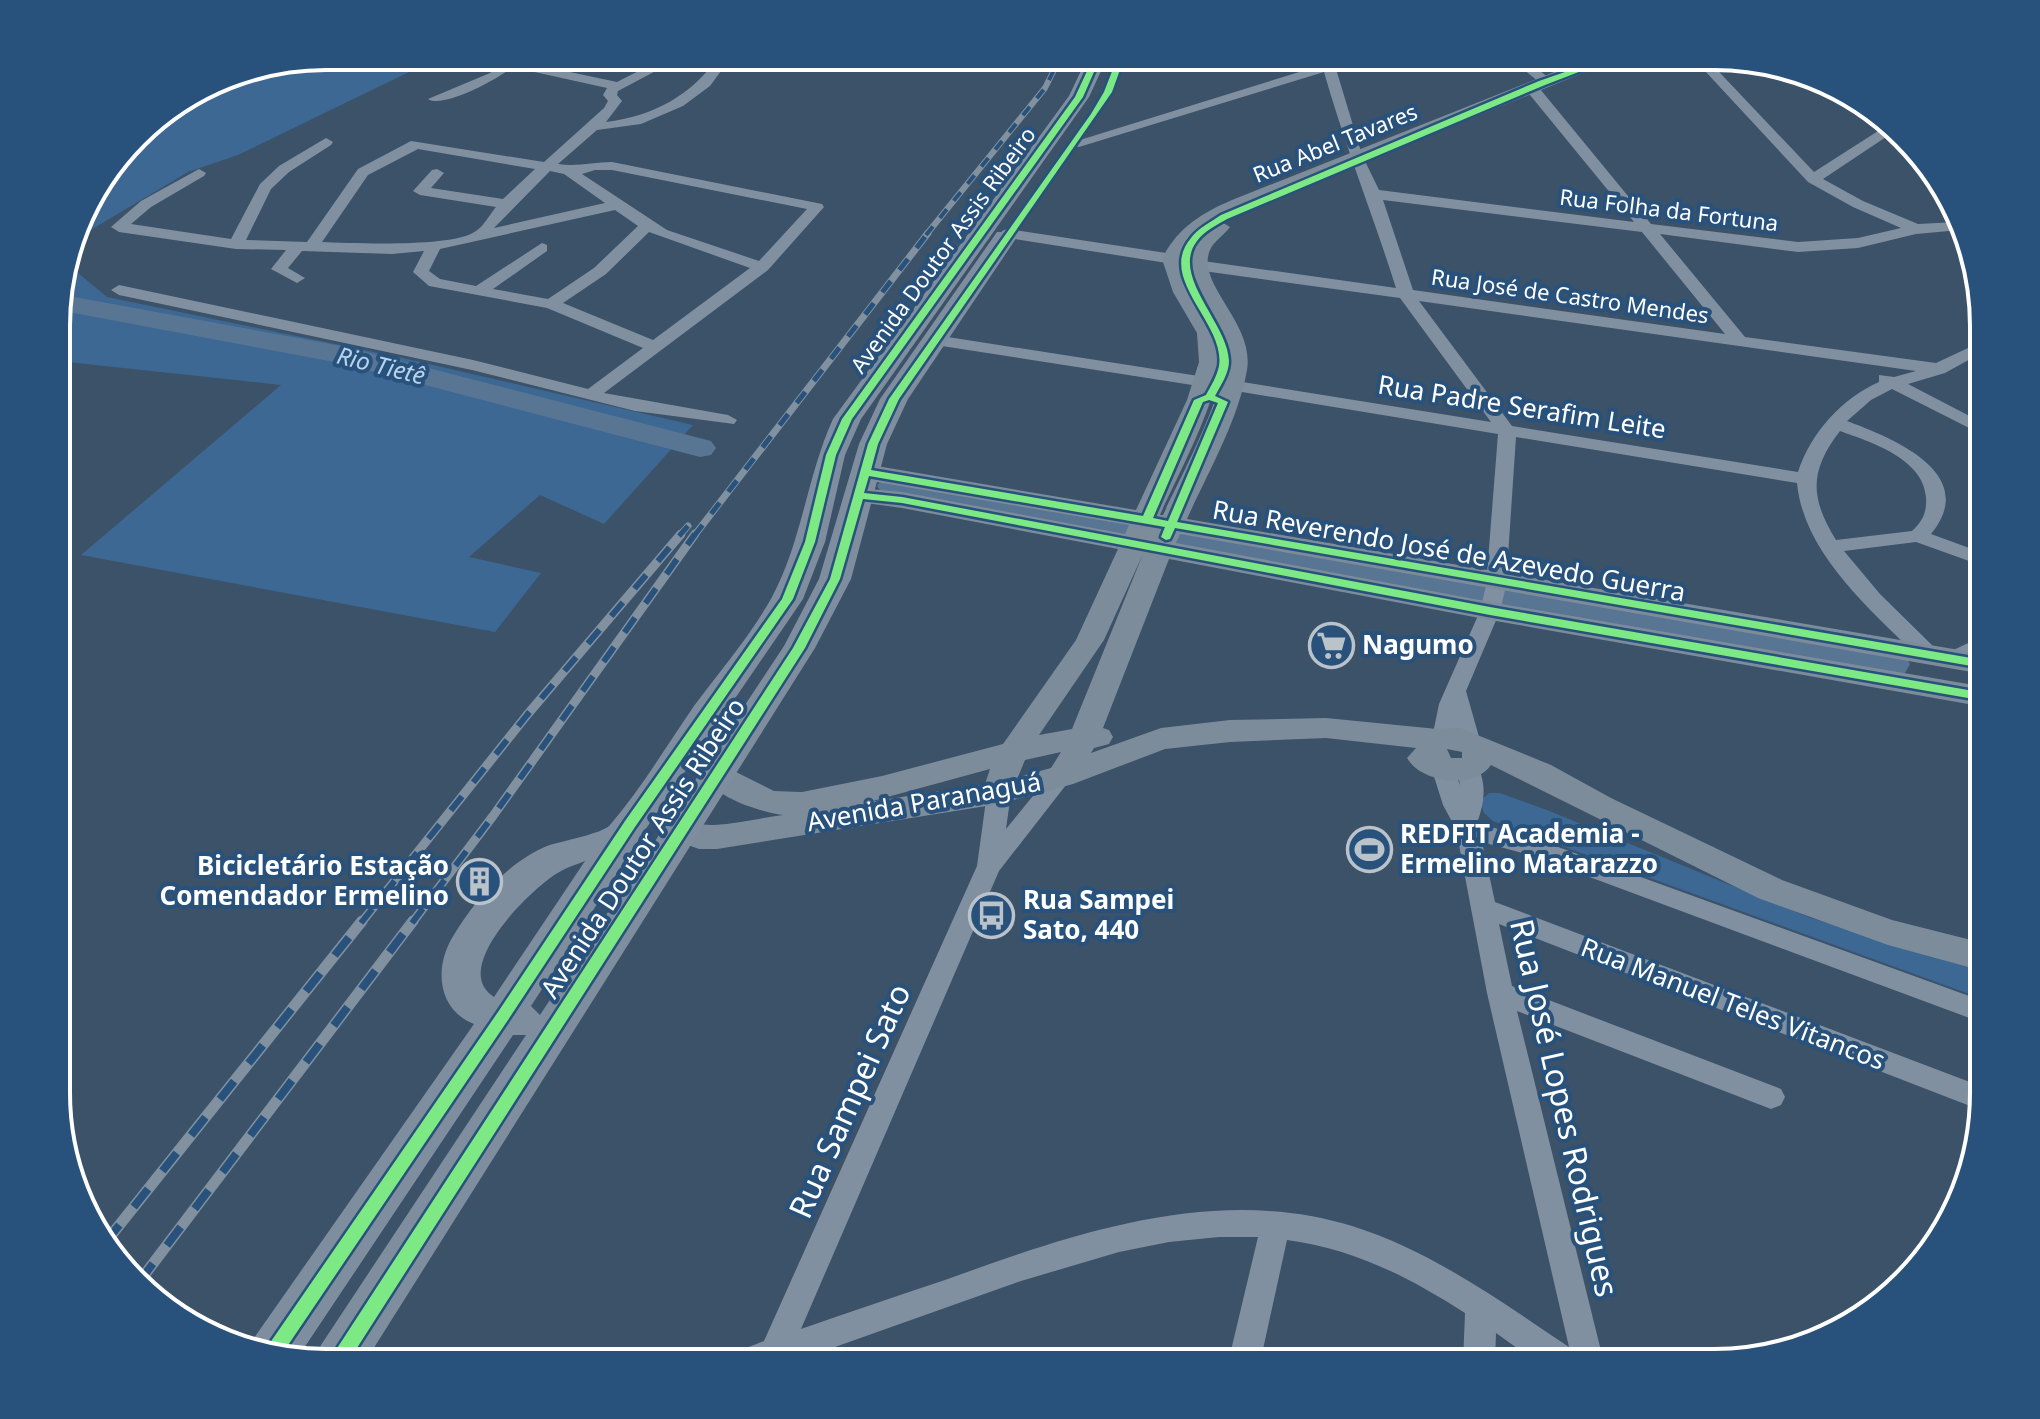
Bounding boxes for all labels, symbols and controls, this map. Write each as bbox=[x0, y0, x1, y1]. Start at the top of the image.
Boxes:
street label: Rua Abel Tavares bbox=[1248, 95, 1421, 189]
street label: Avenida Doutor Assis Ribeiro bbox=[843, 120, 1042, 379]
street label: Rua Folha da Fortuna bbox=[1558, 181, 1780, 237]
street label: Rua José de Castro Mendes bbox=[1429, 261, 1711, 329]
water label: Rio Tietê bbox=[334, 338, 429, 391]
street label: Rua Padre Serafim Leite bbox=[1376, 365, 1669, 447]
street label: Rua Reverendo José de Azevedo Guerra bbox=[1210, 491, 1689, 609]
supermarket icon: Nagumo bbox=[1307, 621, 1355, 669]
place label: Nagumo bbox=[1362, 626, 1474, 662]
street label: Avenida Doutor Assis Ribeiro bbox=[531, 690, 753, 1005]
street label: Avenida Paranaguá bbox=[804, 763, 1044, 839]
place label: REDFIT Academia - Ermelino Matarazzo bbox=[1400, 815, 1658, 881]
sports icon: REDFIT Academia - Ermelino Matarazzo bbox=[1345, 825, 1393, 873]
place label: Bicicletário Estação Comendador Ermelino bbox=[159, 847, 449, 913]
building icon: Bicicletário Estação Comendador Ermelino bbox=[456, 857, 504, 905]
place label: Rua Sampei Sato, 440 bbox=[1023, 881, 1174, 947]
bus stop icon: Rua Sampei Sato, 440 bbox=[968, 891, 1016, 939]
street label: Rua José Lopes Rodrigues bbox=[1501, 915, 1630, 1301]
street label: Rua Manuel Teles Vitancos bbox=[1576, 928, 1891, 1078]
street label: Rua Sampei Sato bbox=[778, 976, 920, 1224]

